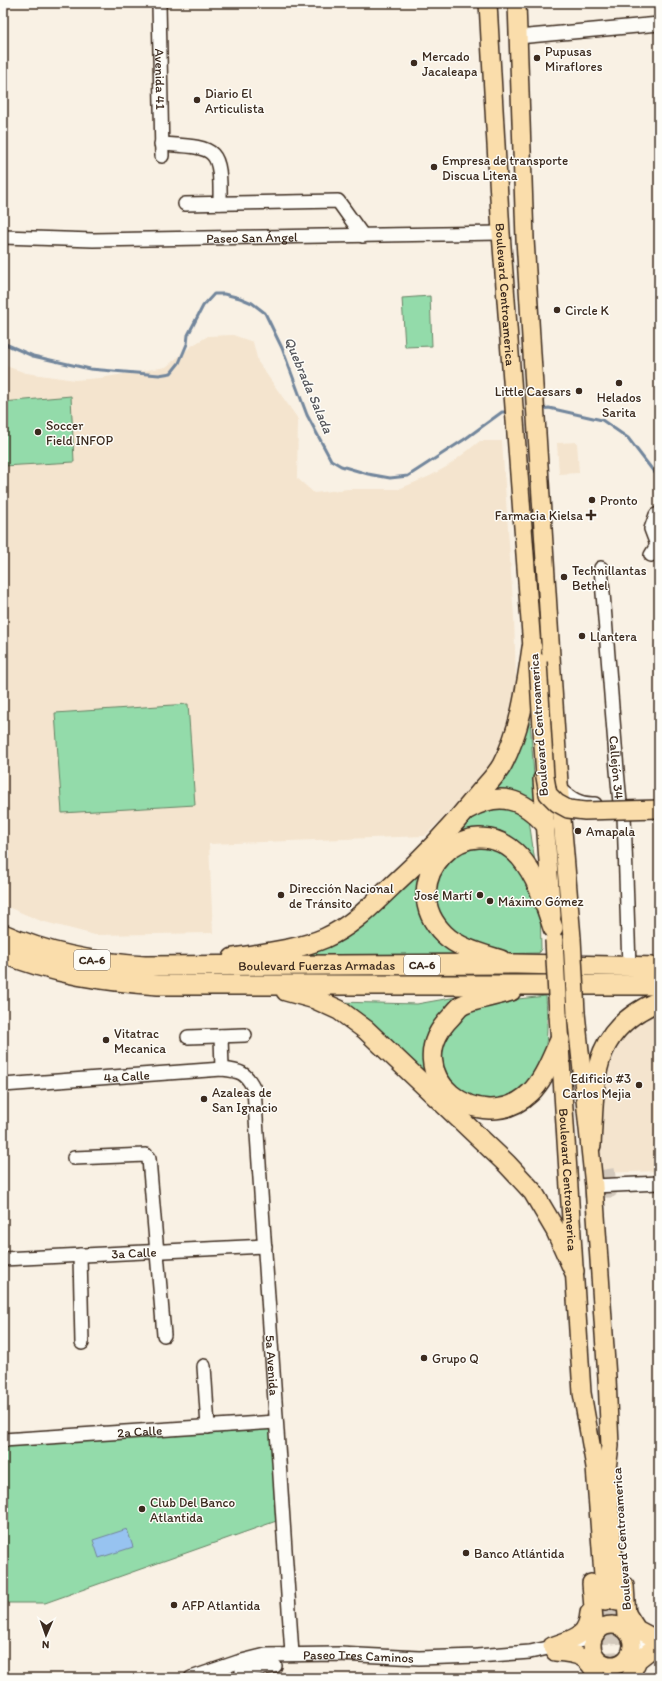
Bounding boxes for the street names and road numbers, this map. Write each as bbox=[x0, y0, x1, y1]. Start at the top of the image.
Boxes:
street label: Avenida 41 bbox=[152, 48, 168, 110]
street label: Boulevard Centroamerica bbox=[492, 223, 518, 367]
street label: Paseo San Ángel bbox=[206, 229, 298, 246]
street label: Boulevard Centroamerica bbox=[526, 653, 551, 797]
street label: Callejón 34 bbox=[606, 735, 627, 800]
road number: CA-6 bbox=[74, 950, 110, 970]
road number: CA-6 bbox=[404, 955, 440, 975]
street label: Boulevard Fuerzas Armadas bbox=[238, 958, 395, 973]
street label: 4a Calle bbox=[103, 1067, 150, 1086]
street label: Boulevard Centroamerica bbox=[556, 1108, 580, 1252]
street label: 3a Calle bbox=[111, 1244, 157, 1262]
street label: 5a Avenida bbox=[263, 1334, 282, 1396]
street label: 2a Calle bbox=[117, 1423, 163, 1440]
street label: Boulevard Centroamerica bbox=[609, 1467, 634, 1611]
street label: Paseo Tres Caminos bbox=[303, 1647, 414, 1666]

